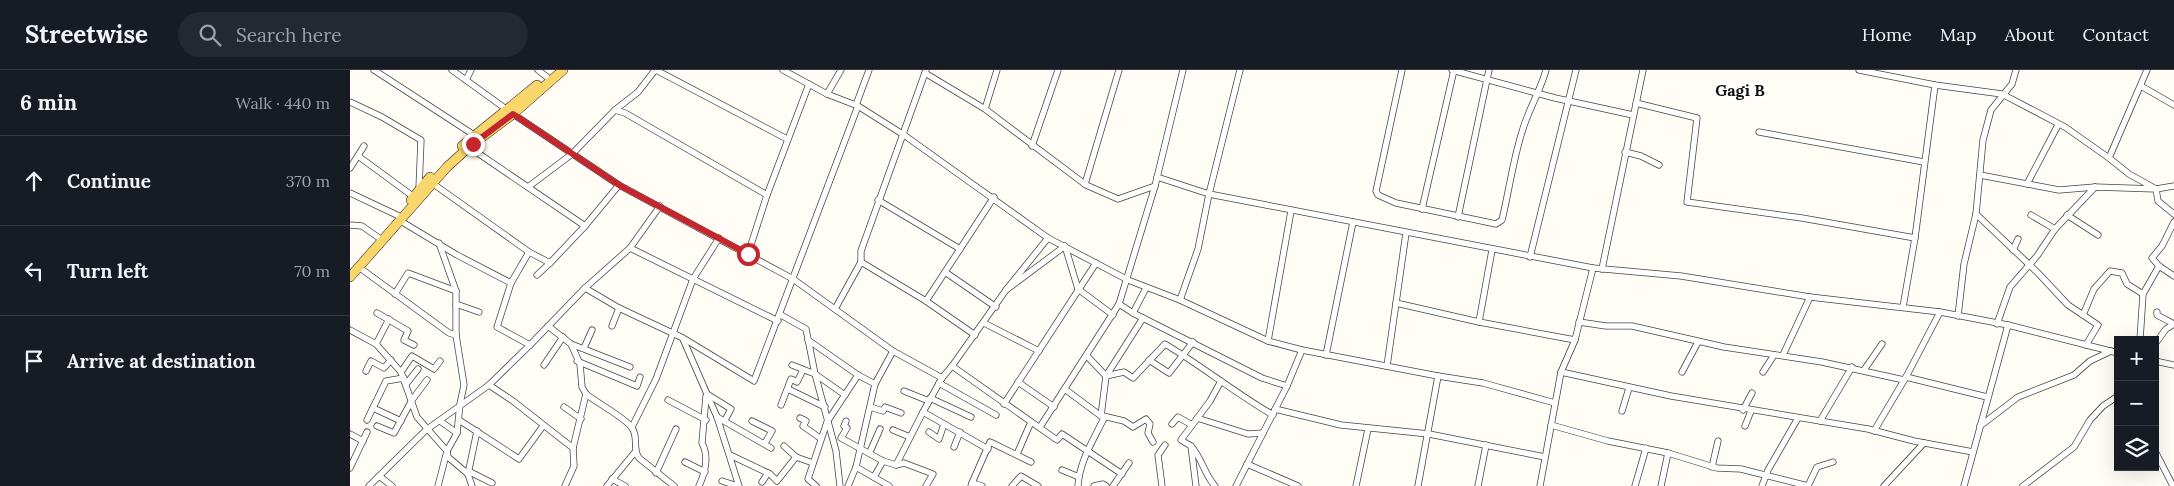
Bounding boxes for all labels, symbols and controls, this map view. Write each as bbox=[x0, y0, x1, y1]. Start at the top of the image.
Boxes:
search box bbox=[178, 12, 528, 57]
text: Streetwise bbox=[25, 19, 148, 50]
icon: search bbox=[196, 21, 224, 49]
text: Search here bbox=[236, 23, 342, 47]
text: Home bbox=[1862, 23, 1912, 46]
text: Map bbox=[1940, 23, 1976, 46]
text: About bbox=[2004, 23, 2054, 46]
text: Contact bbox=[2082, 23, 2149, 46]
district label: Gagi B bbox=[1715, 80, 1765, 100]
text: 6 min bbox=[20, 89, 77, 116]
text: Walk · 440 m bbox=[235, 93, 330, 113]
route end bbox=[462, 133, 485, 156]
icon: ahead bbox=[20, 167, 48, 195]
text: Continue bbox=[67, 169, 151, 193]
text: 370 m bbox=[286, 171, 330, 191]
route start bbox=[737, 243, 760, 266]
icon: left bbox=[20, 257, 48, 285]
text: Turn left bbox=[67, 259, 148, 283]
text: 70 m bbox=[294, 261, 330, 281]
map controls bbox=[2114, 336, 2159, 471]
button: + bbox=[2114, 336, 2159, 381]
icon: arrive bbox=[20, 347, 48, 375]
text: Arrive at destination bbox=[67, 349, 256, 373]
button: − bbox=[2114, 381, 2159, 426]
button: layers bbox=[2114, 426, 2159, 471]

